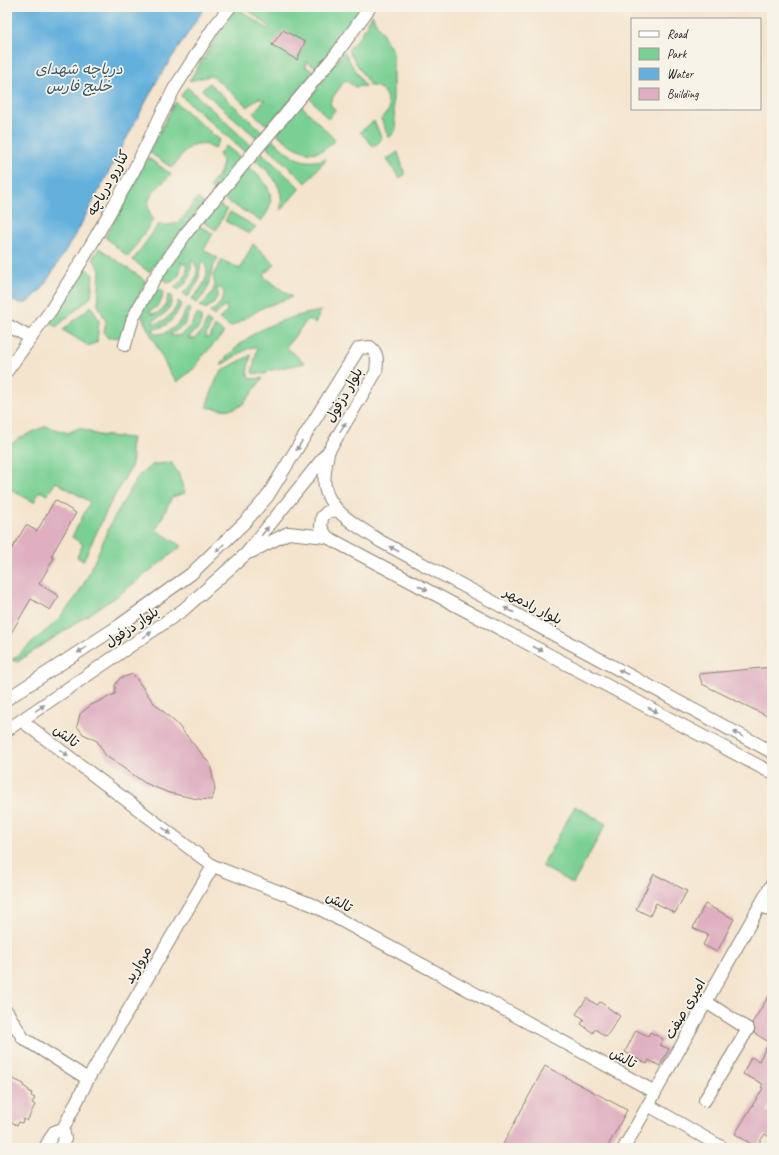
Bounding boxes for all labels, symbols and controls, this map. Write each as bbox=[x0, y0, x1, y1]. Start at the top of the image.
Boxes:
legend bbox=[631, 18, 761, 110]
text: Road bbox=[667, 26, 689, 42]
text: Park bbox=[667, 46, 688, 62]
water label: دریاچه شهدای خلیج فارس bbox=[35, 60, 123, 96]
text: Water bbox=[667, 66, 695, 82]
text: Building bbox=[667, 86, 699, 102]
street label: کناررو دریاچه bbox=[83, 147, 134, 219]
street label: بلوار دزفول bbox=[321, 364, 367, 426]
one-way arrow bbox=[339, 422, 347, 432]
one-way arrow bbox=[296, 440, 303, 452]
one-way arrow bbox=[261, 526, 270, 537]
one-way arrow bbox=[215, 543, 225, 553]
one-way arrow bbox=[388, 545, 400, 552]
street label: بلوار رادمهر bbox=[500, 583, 565, 628]
one-way arrow bbox=[417, 585, 429, 592]
street label: بلوار دزفول bbox=[102, 603, 162, 651]
one-way arrow bbox=[503, 607, 515, 614]
one-way arrow bbox=[141, 631, 152, 639]
one-way arrow bbox=[77, 646, 87, 654]
one-way arrow bbox=[532, 646, 543, 653]
one-way arrow bbox=[617, 669, 629, 675]
one-way arrow bbox=[34, 704, 45, 712]
one-way arrow bbox=[647, 707, 658, 714]
street label: تالش bbox=[50, 721, 83, 752]
one-way arrow bbox=[732, 730, 743, 737]
one-way arrow bbox=[58, 749, 69, 757]
one-way arrow bbox=[162, 827, 173, 835]
street label: تالش bbox=[323, 888, 356, 917]
street label: مروارید bbox=[120, 943, 156, 987]
street label: امیری صفت bbox=[661, 976, 709, 1042]
street label: تالش bbox=[607, 1044, 640, 1073]

